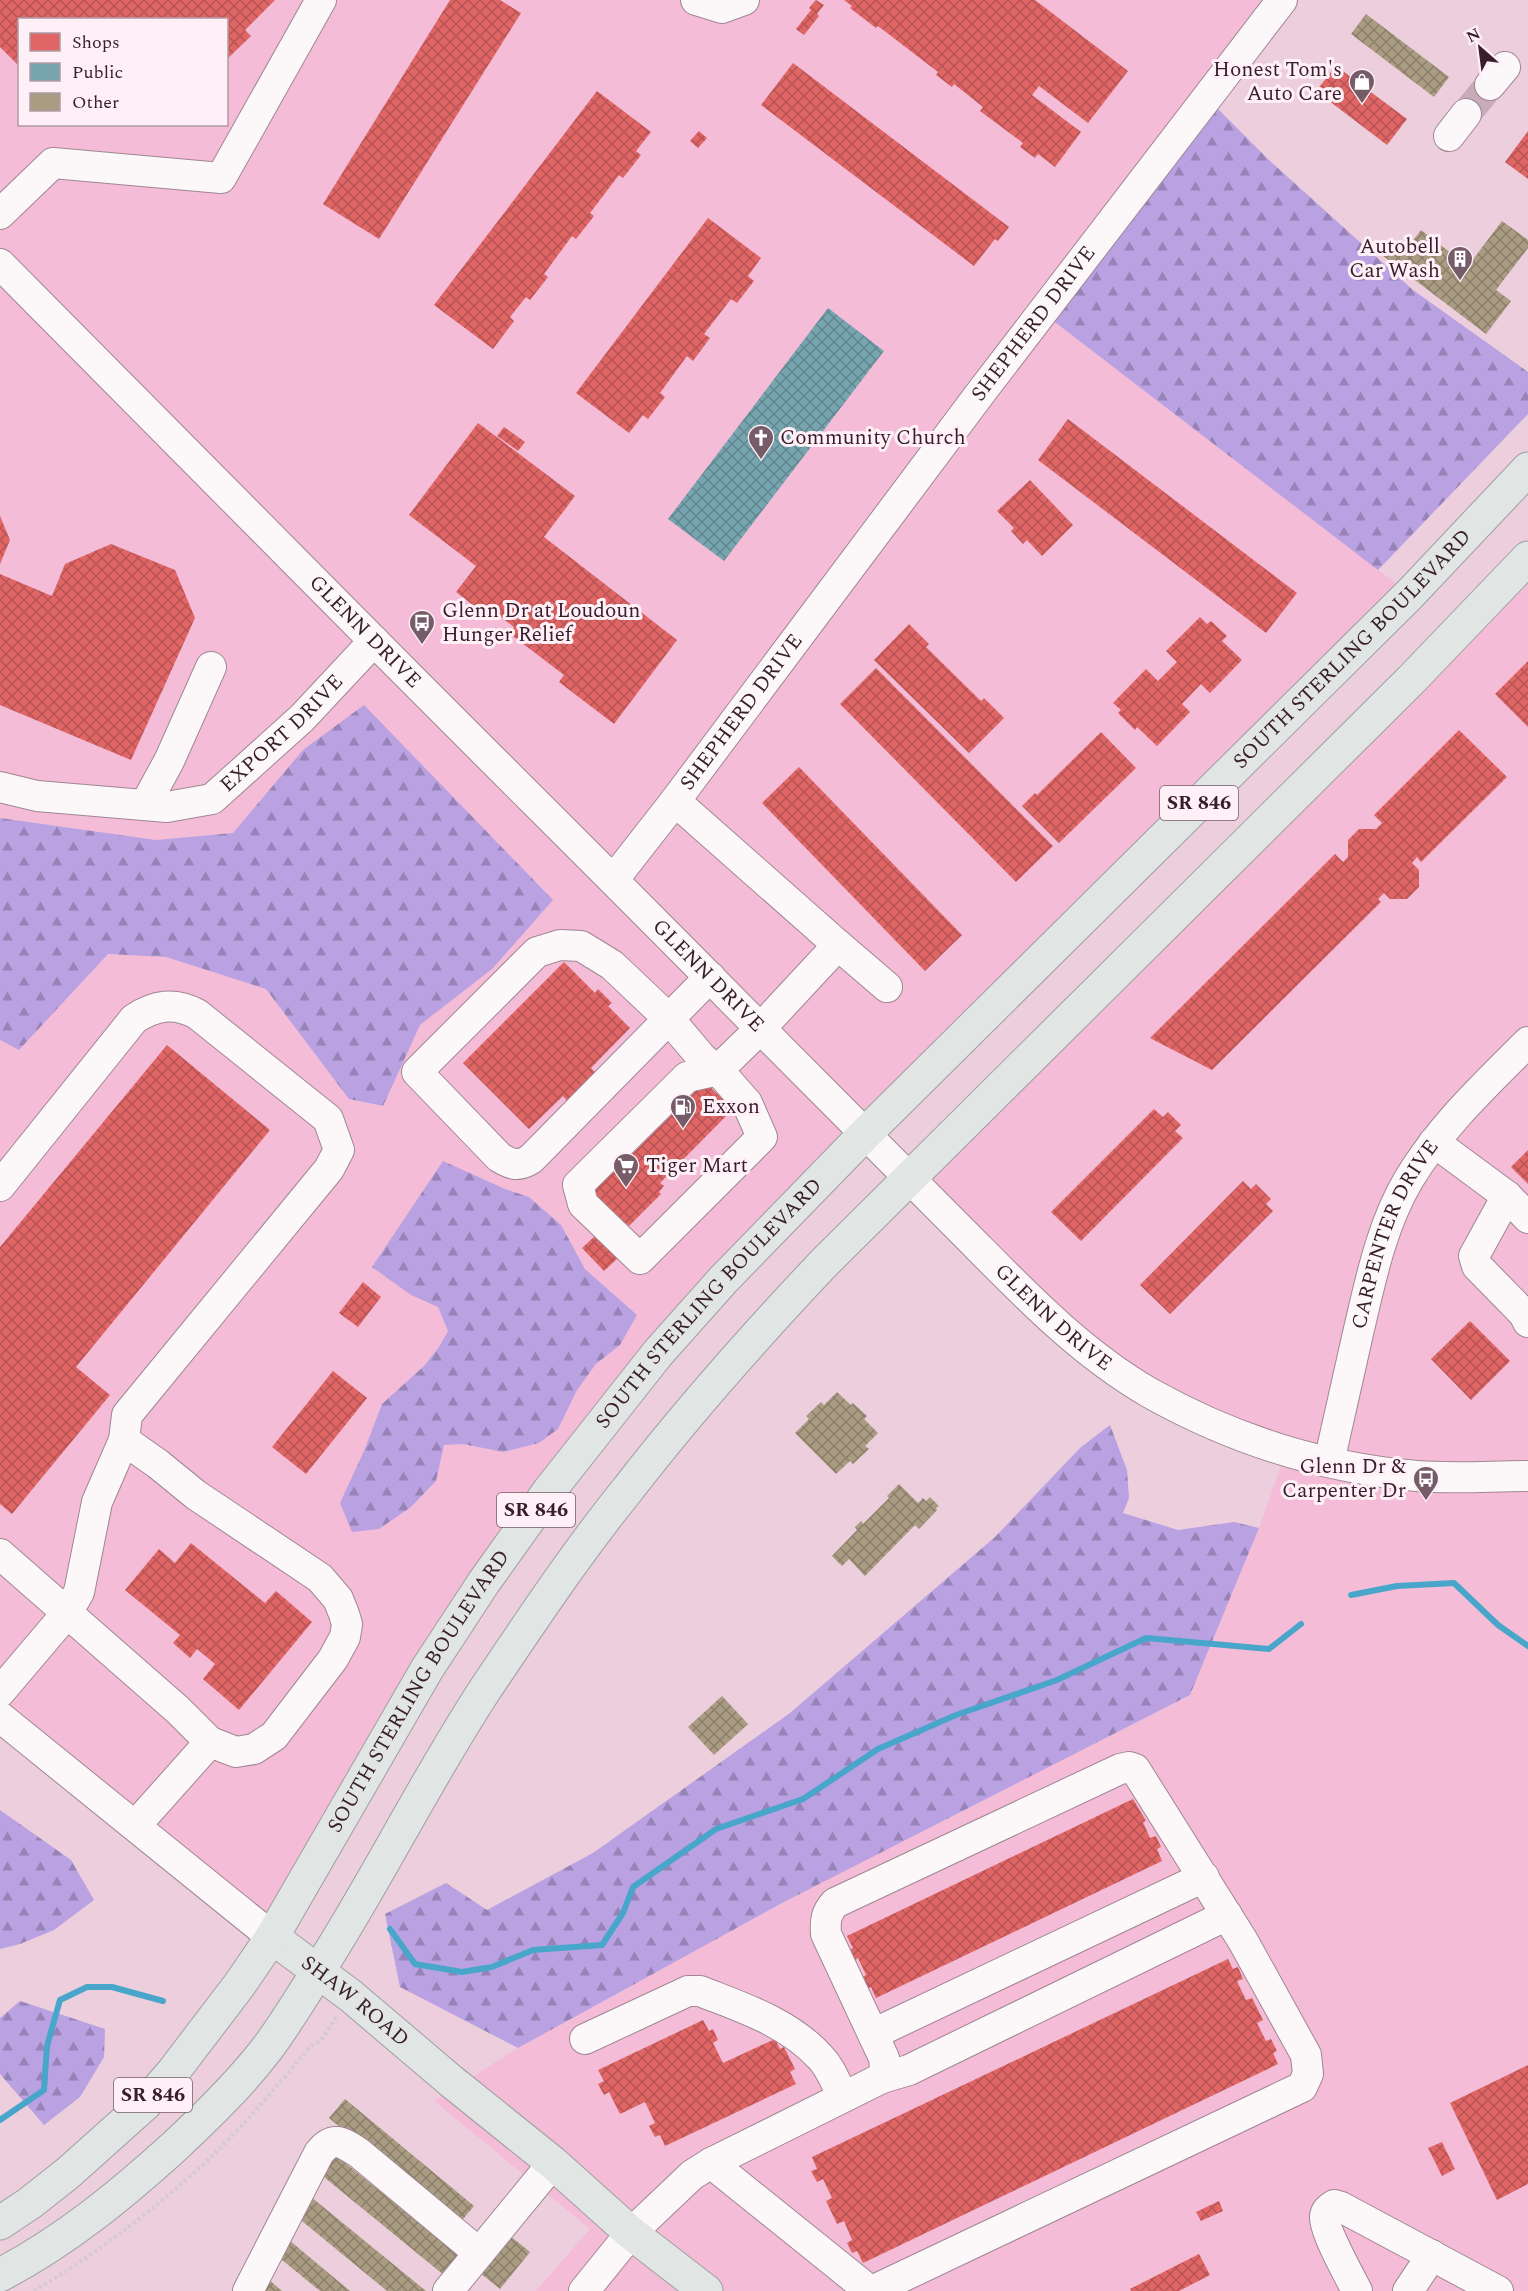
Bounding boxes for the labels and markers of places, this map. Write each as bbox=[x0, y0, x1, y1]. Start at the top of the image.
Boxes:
place label: Honest Tom's Auto Care bbox=[1213, 54, 1342, 110]
shop icon: Honest Tom's Auto Care bbox=[1347, 67, 1377, 105]
place label: Autobell Car Wash bbox=[1349, 231, 1440, 287]
building icon: Autobell Car Wash bbox=[1445, 244, 1475, 282]
place label: Community Church bbox=[780, 422, 966, 454]
church icon: Community Church bbox=[746, 423, 776, 461]
place label: Glenn Dr at Loudoun Hunger Relief bbox=[442, 595, 640, 651]
bus stop icon: Glenn Dr at Loudoun Hunger Relief bbox=[407, 608, 437, 646]
place label: Exxon bbox=[702, 1091, 760, 1123]
fuel station icon: Exxon bbox=[668, 1092, 698, 1130]
place label: Tiger Mart bbox=[646, 1150, 748, 1182]
supermarket icon: Tiger Mart bbox=[611, 1151, 641, 1189]
place label: Glenn Dr & Carpenter Dr bbox=[1282, 1451, 1406, 1507]
bus stop icon: Glenn Dr & Carpenter Dr bbox=[1411, 1464, 1441, 1502]

